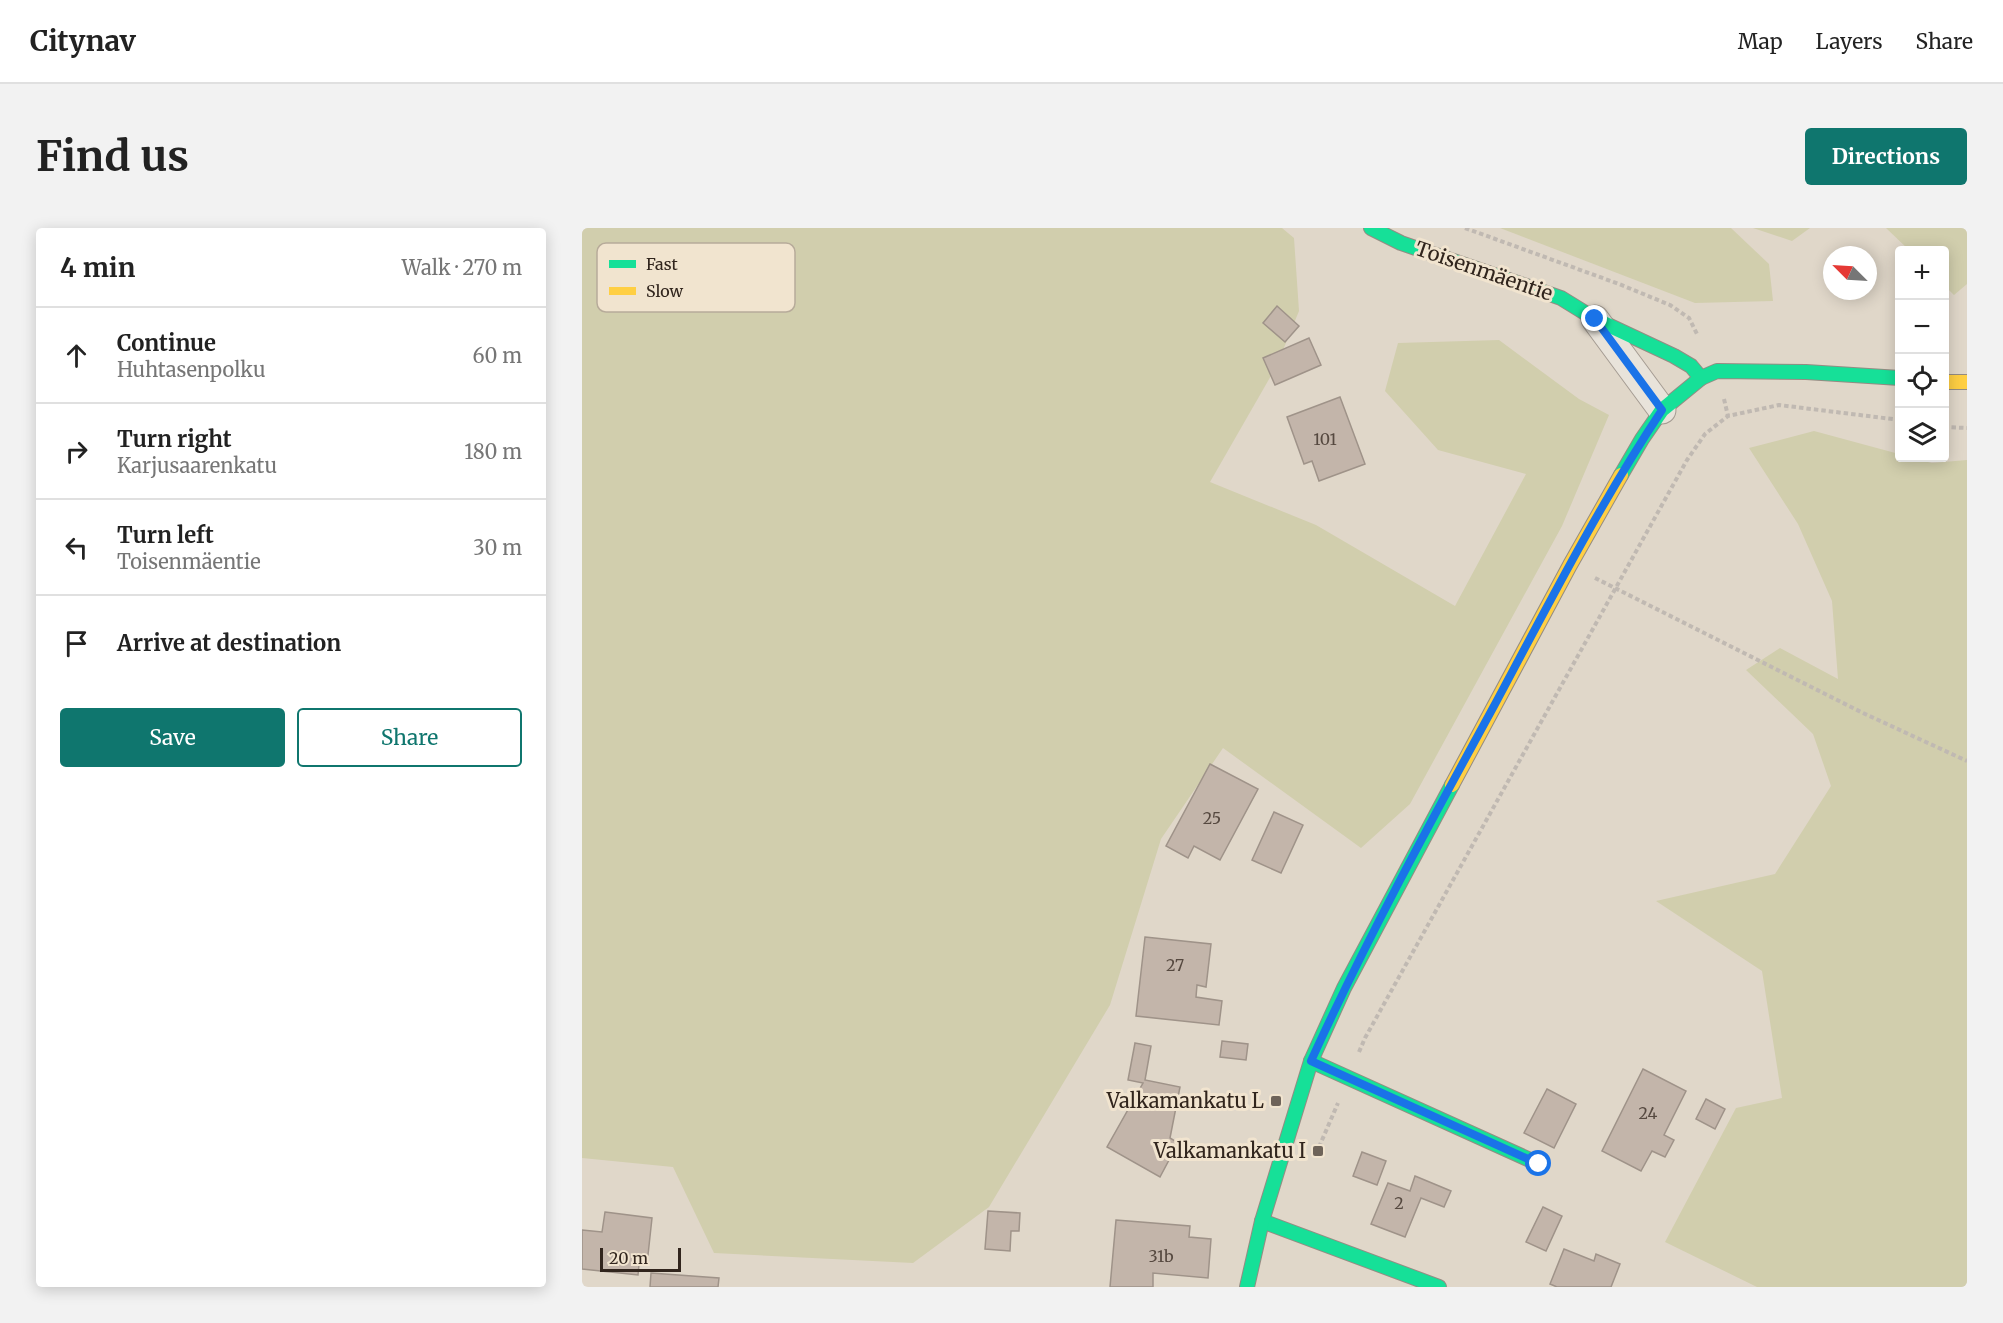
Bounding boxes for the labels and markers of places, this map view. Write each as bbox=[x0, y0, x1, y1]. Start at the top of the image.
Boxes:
place label: Valkamankatu L bbox=[1106, 1088, 1265, 1113]
marker: Valkamankatu L bbox=[1269, 1094, 1283, 1108]
place label: Valkamankatu I bbox=[1153, 1138, 1306, 1163]
marker: Valkamankatu I bbox=[1311, 1144, 1325, 1158]

